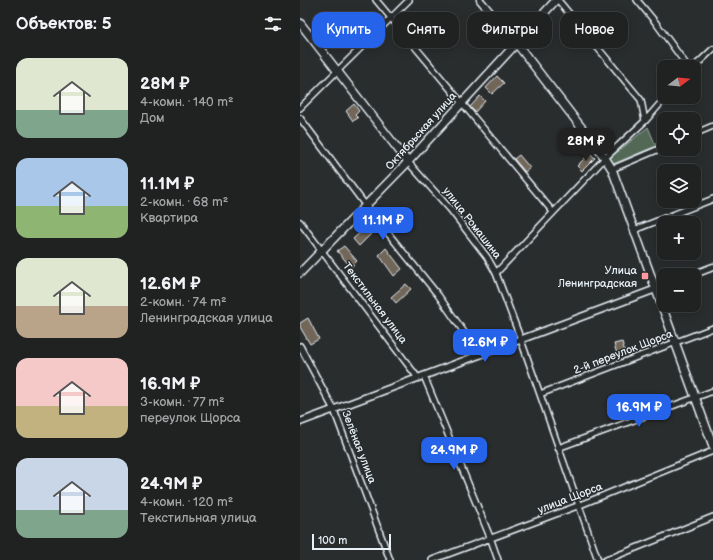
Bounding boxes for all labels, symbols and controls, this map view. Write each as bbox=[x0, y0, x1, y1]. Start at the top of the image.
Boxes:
chip: Купить bbox=[312, 12, 385, 48]
chip: Снять bbox=[393, 12, 459, 48]
chip: Фильтры bbox=[467, 12, 552, 48]
chip: Новое bbox=[560, 12, 628, 48]
icon: filters bbox=[262, 13, 284, 35]
text: Объектов: 5 bbox=[16, 14, 112, 34]
north arrow bbox=[657, 60, 701, 104]
map controls bbox=[657, 60, 701, 312]
icon: home bbox=[48, 74, 96, 122]
text: 28M ₽ bbox=[140, 74, 190, 94]
street label: Октябрьская улица bbox=[383, 89, 460, 172]
text: 4-комн. · 140 m² bbox=[140, 94, 234, 110]
text: Дом bbox=[140, 110, 165, 126]
button: locate bbox=[657, 112, 701, 156]
pin: 28M ₽ bbox=[558, 128, 614, 162]
text: 28M ₽ bbox=[567, 133, 605, 149]
button: layers bbox=[657, 164, 701, 208]
icon: home bbox=[48, 174, 96, 222]
text: 11.1M ₽ bbox=[140, 174, 194, 194]
street label: улица Ромашина bbox=[440, 185, 504, 262]
text: 2-комн. · 68 m² bbox=[140, 194, 228, 210]
pin: 11.1M ₽ bbox=[346, 207, 420, 241]
text: Квартира bbox=[140, 210, 198, 226]
text: 11.1M ₽ bbox=[362, 212, 404, 228]
button: + bbox=[657, 216, 701, 260]
street label: Текстильная улица bbox=[340, 260, 410, 347]
place label: Улица Ленинградская bbox=[557, 264, 637, 290]
button: − bbox=[657, 268, 701, 312]
marker: Улица Ленинградская bbox=[640, 271, 650, 281]
icon: home bbox=[48, 274, 96, 322]
text: 12.6M ₽ bbox=[140, 274, 201, 294]
text: 2-комн. · 74 m² bbox=[140, 294, 227, 310]
text: Ленинградская улица bbox=[140, 310, 273, 326]
street label: 2-й переулок Щорса bbox=[572, 327, 675, 377]
pin: 12.6M ₽ bbox=[448, 329, 522, 363]
text: 12.6M ₽ bbox=[462, 334, 508, 350]
icon: home bbox=[48, 374, 96, 422]
text: 16.9M ₽ bbox=[140, 374, 200, 394]
text: 3-комн. · 77 m² bbox=[140, 394, 225, 410]
pin: 16.9M ₽ bbox=[602, 394, 676, 428]
text: 16.9M ₽ bbox=[616, 399, 662, 415]
street label: Зелёная улица bbox=[339, 409, 379, 486]
text: переулок Щорса bbox=[140, 410, 241, 426]
pin: 24.9M ₽ bbox=[417, 437, 491, 471]
text: 24.9M ₽ bbox=[430, 442, 478, 458]
icon: home bbox=[48, 474, 96, 522]
text: 24.9M ₽ bbox=[140, 474, 202, 494]
street label: улица Щорса bbox=[536, 480, 605, 516]
text: 4-комн. · 120 m² bbox=[140, 494, 233, 510]
text: Текстильная улица bbox=[140, 510, 257, 526]
scale bar bbox=[312, 532, 391, 551]
text: 100 m bbox=[318, 534, 347, 547]

